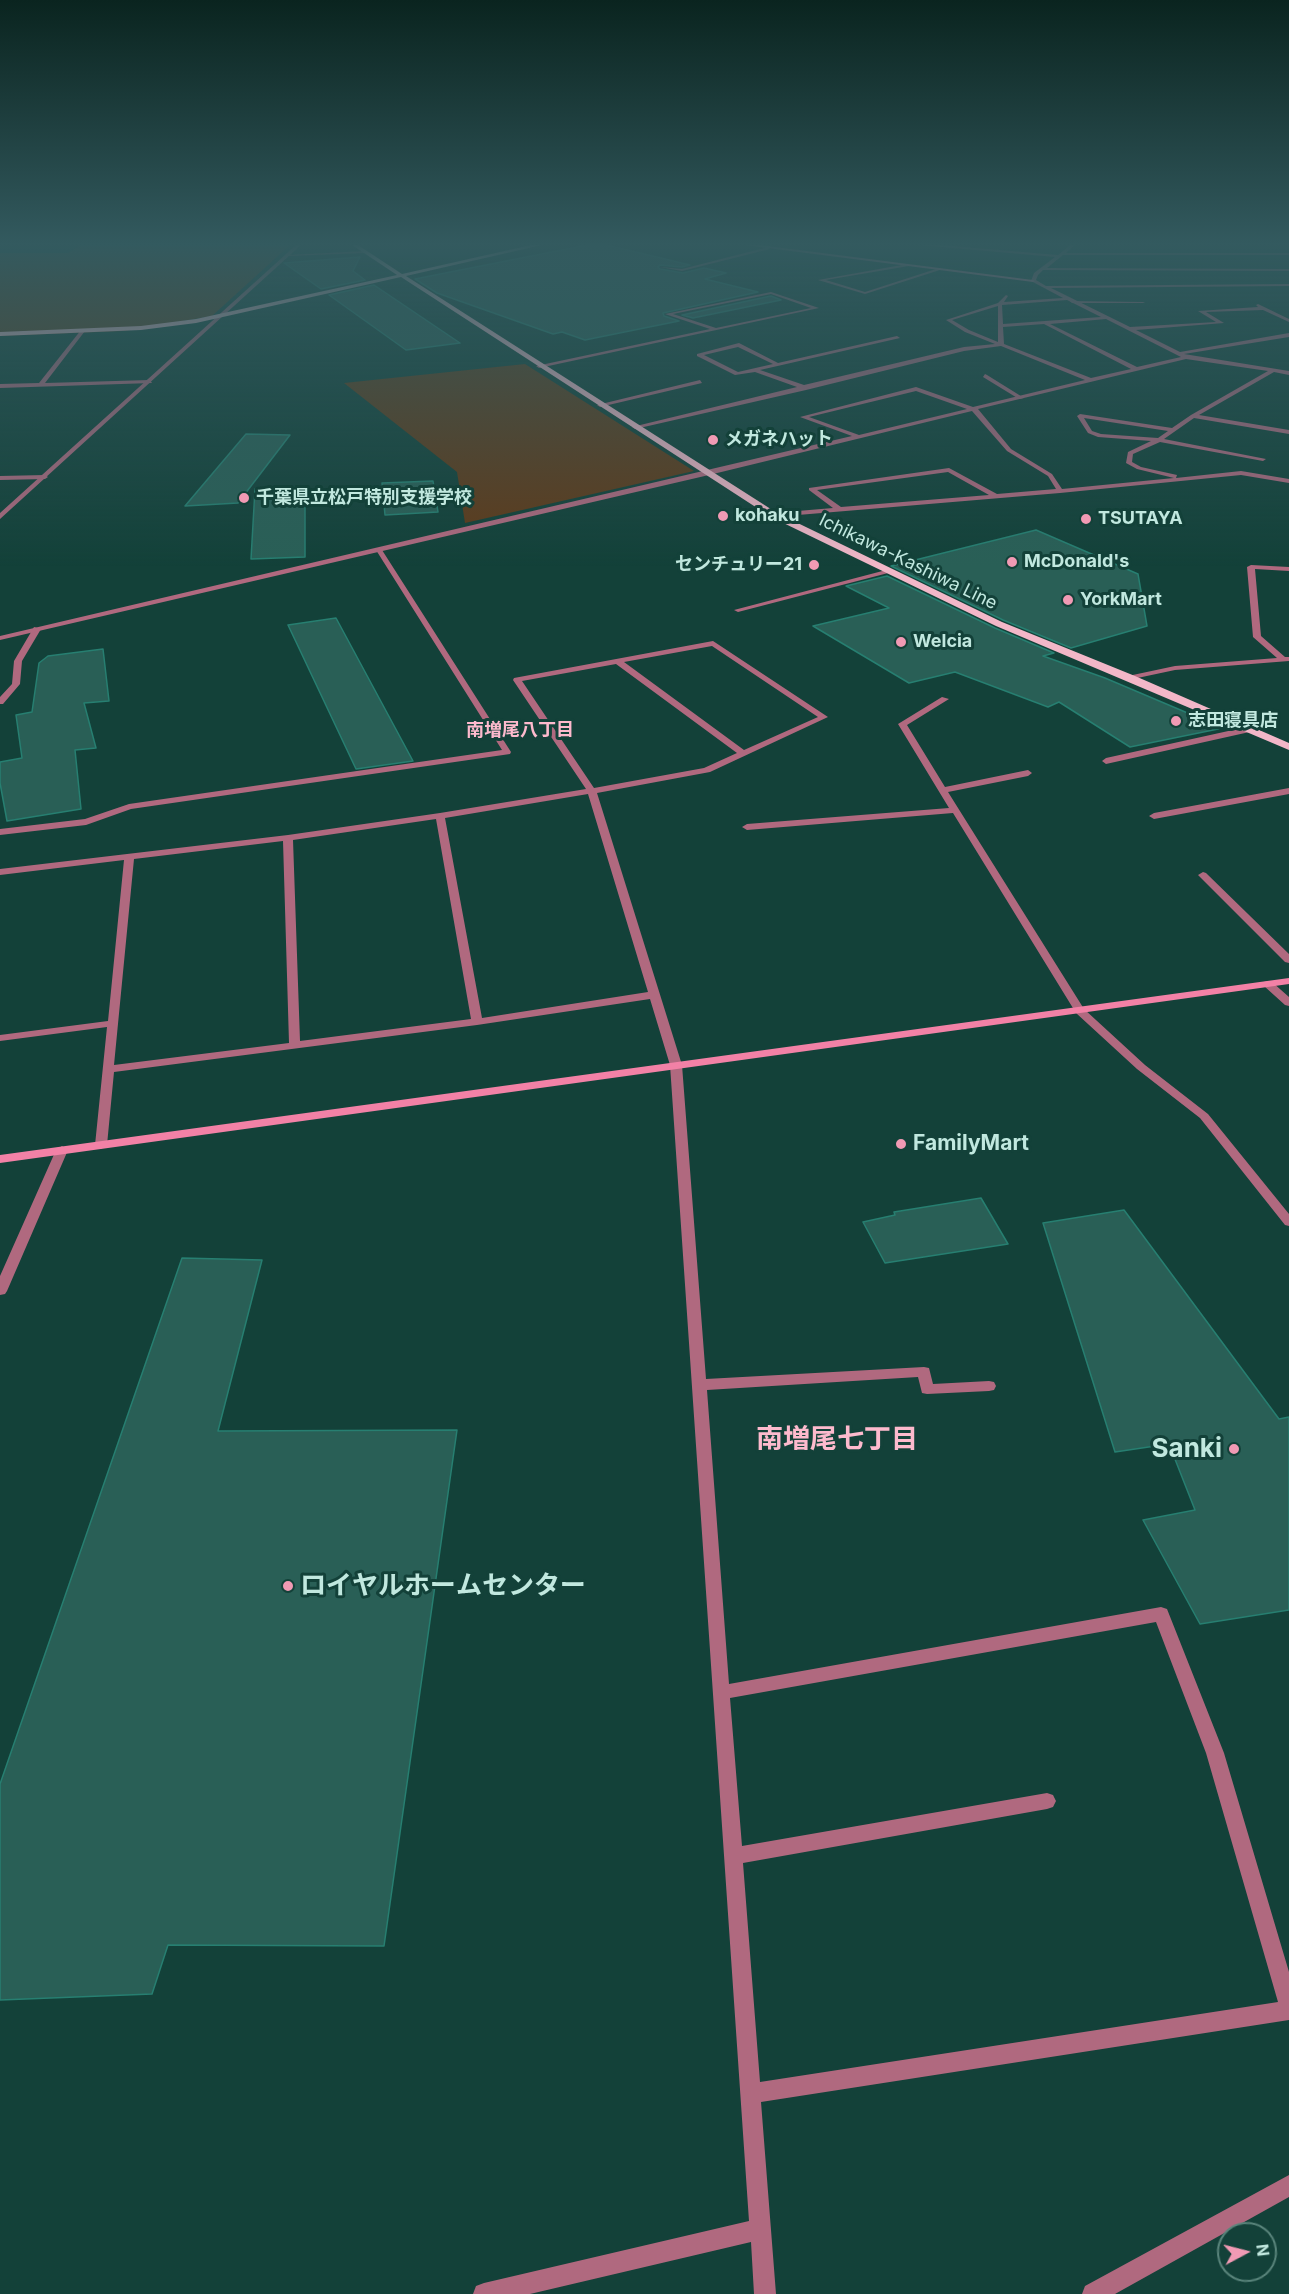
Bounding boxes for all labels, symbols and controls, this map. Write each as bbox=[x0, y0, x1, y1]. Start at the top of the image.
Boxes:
place label: メガネハット bbox=[725, 429, 833, 451]
marker: メガネハット bbox=[706, 433, 720, 447]
place label: 千葉県立松戸特別支援学校 bbox=[256, 487, 472, 509]
marker: 千葉県立松戸特別支援学校 bbox=[237, 491, 251, 505]
place label: kohaku bbox=[735, 505, 799, 527]
place label: TSUTAYA bbox=[1098, 508, 1183, 530]
marker: kohaku bbox=[716, 509, 730, 523]
street label: Ichikawa-Kashiwa Line bbox=[815, 509, 1001, 615]
marker: TSUTAYA bbox=[1079, 512, 1093, 526]
place label: McDonald's bbox=[1024, 551, 1129, 573]
place label: センチュリー21 bbox=[675, 554, 802, 576]
marker: McDonald's bbox=[1005, 555, 1019, 569]
marker: センチュリー21 bbox=[807, 558, 821, 572]
place label: YorkMart bbox=[1080, 589, 1162, 611]
marker: YorkMart bbox=[1061, 593, 1075, 607]
place label: Welcia bbox=[913, 631, 972, 653]
marker: Welcia bbox=[894, 635, 908, 649]
place label: 志田寝具店 bbox=[1188, 710, 1278, 732]
marker: 志田寝具店 bbox=[1169, 714, 1183, 728]
district label: 南増尾八丁目 bbox=[466, 720, 574, 742]
place label: FamilyMart bbox=[913, 1131, 1029, 1157]
marker: FamilyMart bbox=[894, 1137, 908, 1151]
district label: 南増尾七丁目 bbox=[756, 1424, 918, 1456]
place label: Sanki bbox=[1152, 1433, 1222, 1465]
marker: Sanki bbox=[1227, 1442, 1241, 1456]
place label: ロイヤルホームセンター bbox=[300, 1570, 586, 1602]
marker: ロイヤルホームセンター bbox=[281, 1579, 295, 1593]
north arrow bbox=[1217, 2222, 1277, 2282]
text: N bbox=[1252, 2243, 1274, 2257]

